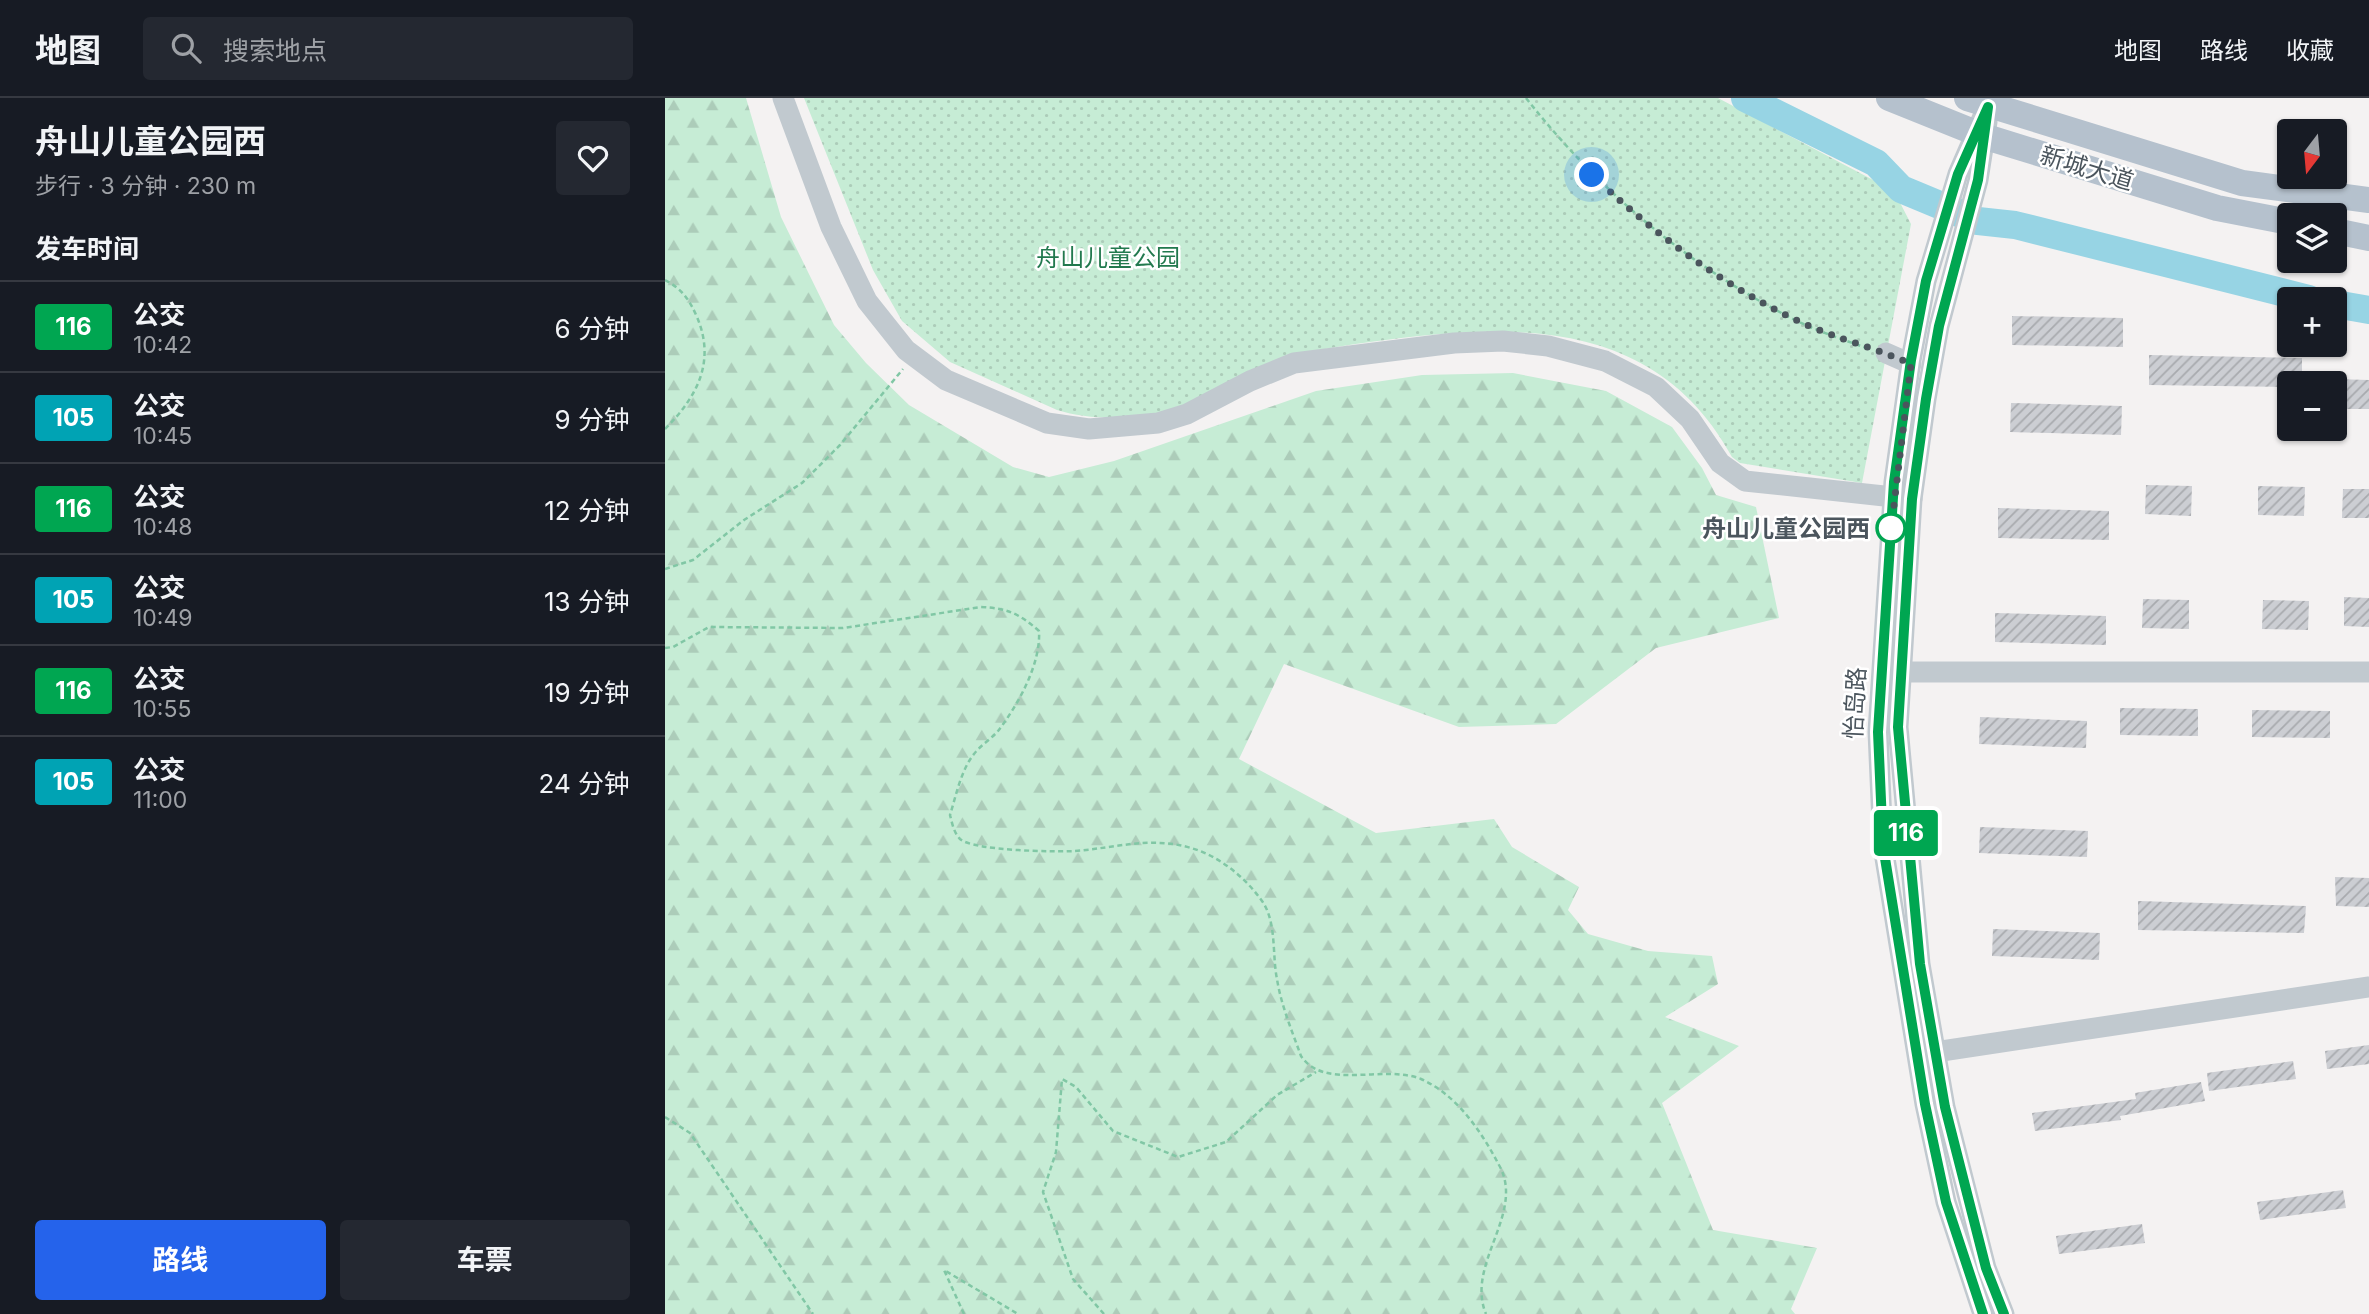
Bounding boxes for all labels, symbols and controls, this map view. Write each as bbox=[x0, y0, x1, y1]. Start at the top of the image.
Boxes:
search box bbox=[143, 17, 633, 80]
icon: search bbox=[167, 29, 205, 67]
text: 地图 bbox=[35, 30, 101, 70]
text: 搜索地点 bbox=[223, 35, 327, 66]
text: 地图 bbox=[2114, 36, 2162, 65]
text: 路线 bbox=[2200, 36, 2248, 65]
text: 收藏 bbox=[2286, 36, 2334, 65]
north arrow bbox=[2277, 119, 2347, 189]
map controls bbox=[2277, 119, 2347, 441]
text: 舟山儿童公园西 bbox=[35, 121, 266, 161]
button: heart bbox=[556, 121, 630, 195]
street label: 新城大道 bbox=[2037, 140, 2137, 196]
your location bbox=[1574, 157, 1609, 192]
text: 步行 · 3 分钟 · 230 m bbox=[35, 172, 256, 200]
button: layers bbox=[2277, 203, 2347, 273]
text: 发车时间 bbox=[35, 233, 139, 264]
park label: 舟山儿童公园 bbox=[1036, 243, 1180, 272]
button: + bbox=[2277, 287, 2347, 357]
text: 公交 bbox=[133, 299, 185, 330]
text: 116 bbox=[55, 312, 92, 341]
text: 6 分钟 bbox=[555, 313, 630, 344]
text: 10:42 bbox=[133, 331, 192, 359]
button: − bbox=[2277, 371, 2347, 441]
text: 公交 bbox=[133, 390, 185, 421]
text: 105 bbox=[53, 403, 94, 432]
text: 9 分钟 bbox=[555, 404, 630, 435]
text: 10:45 bbox=[133, 422, 192, 450]
text: 公交 bbox=[133, 481, 185, 512]
text: 116 bbox=[55, 494, 92, 523]
text: 12 分钟 bbox=[544, 495, 630, 526]
text: 10:48 bbox=[133, 513, 193, 541]
marker: 舟山儿童公园西 bbox=[1876, 513, 1906, 543]
place label: 舟山儿童公园西 bbox=[1702, 514, 1870, 543]
text: 公交 bbox=[133, 572, 185, 603]
text: 105 bbox=[53, 585, 94, 614]
text: 13 分钟 bbox=[544, 586, 630, 617]
text: 10:49 bbox=[133, 604, 193, 632]
text: 公交 bbox=[133, 663, 185, 694]
street label: 怡岛路 bbox=[1839, 666, 1871, 740]
text: 116 bbox=[55, 676, 92, 705]
text: 19 分钟 bbox=[544, 677, 630, 708]
text: 10:55 bbox=[133, 695, 191, 723]
text: 公交 bbox=[133, 754, 185, 785]
text: 105 bbox=[53, 767, 94, 796]
text: 24 分钟 bbox=[538, 768, 630, 799]
text: 11:00 bbox=[133, 786, 187, 814]
line badge: 116 bbox=[1866, 810, 1946, 856]
text: 116 bbox=[1888, 818, 1924, 847]
button: 路线 bbox=[35, 1220, 326, 1300]
button: 车票 bbox=[340, 1220, 630, 1300]

